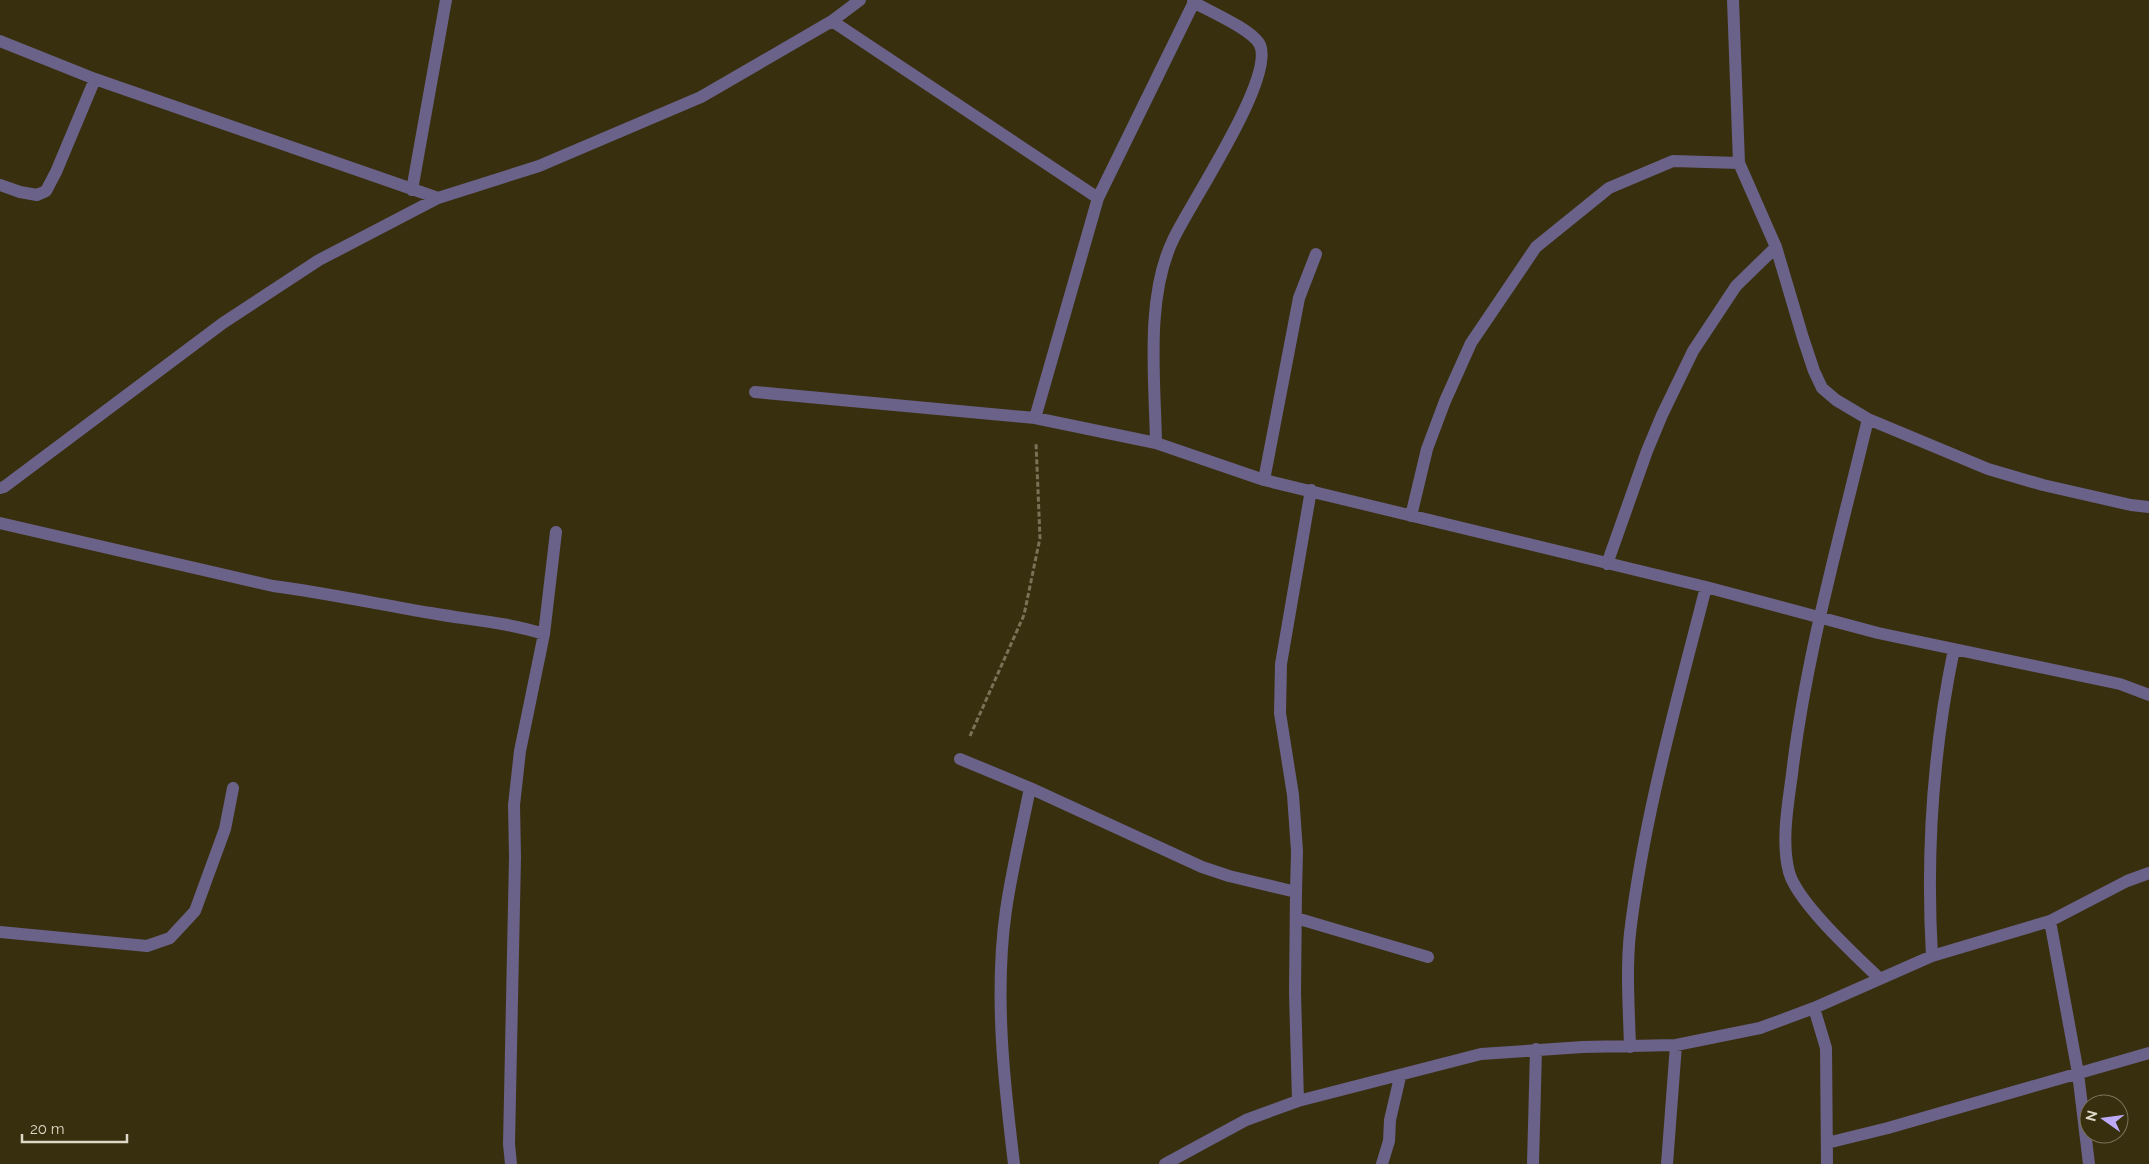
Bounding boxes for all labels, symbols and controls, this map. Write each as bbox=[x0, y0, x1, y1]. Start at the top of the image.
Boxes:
north arrow bbox=[2079, 1094, 2129, 1144]
text: N bbox=[2082, 1109, 2100, 1123]
scale bar bbox=[22, 1112, 128, 1144]
text: 20 m bbox=[30, 1120, 65, 1138]

